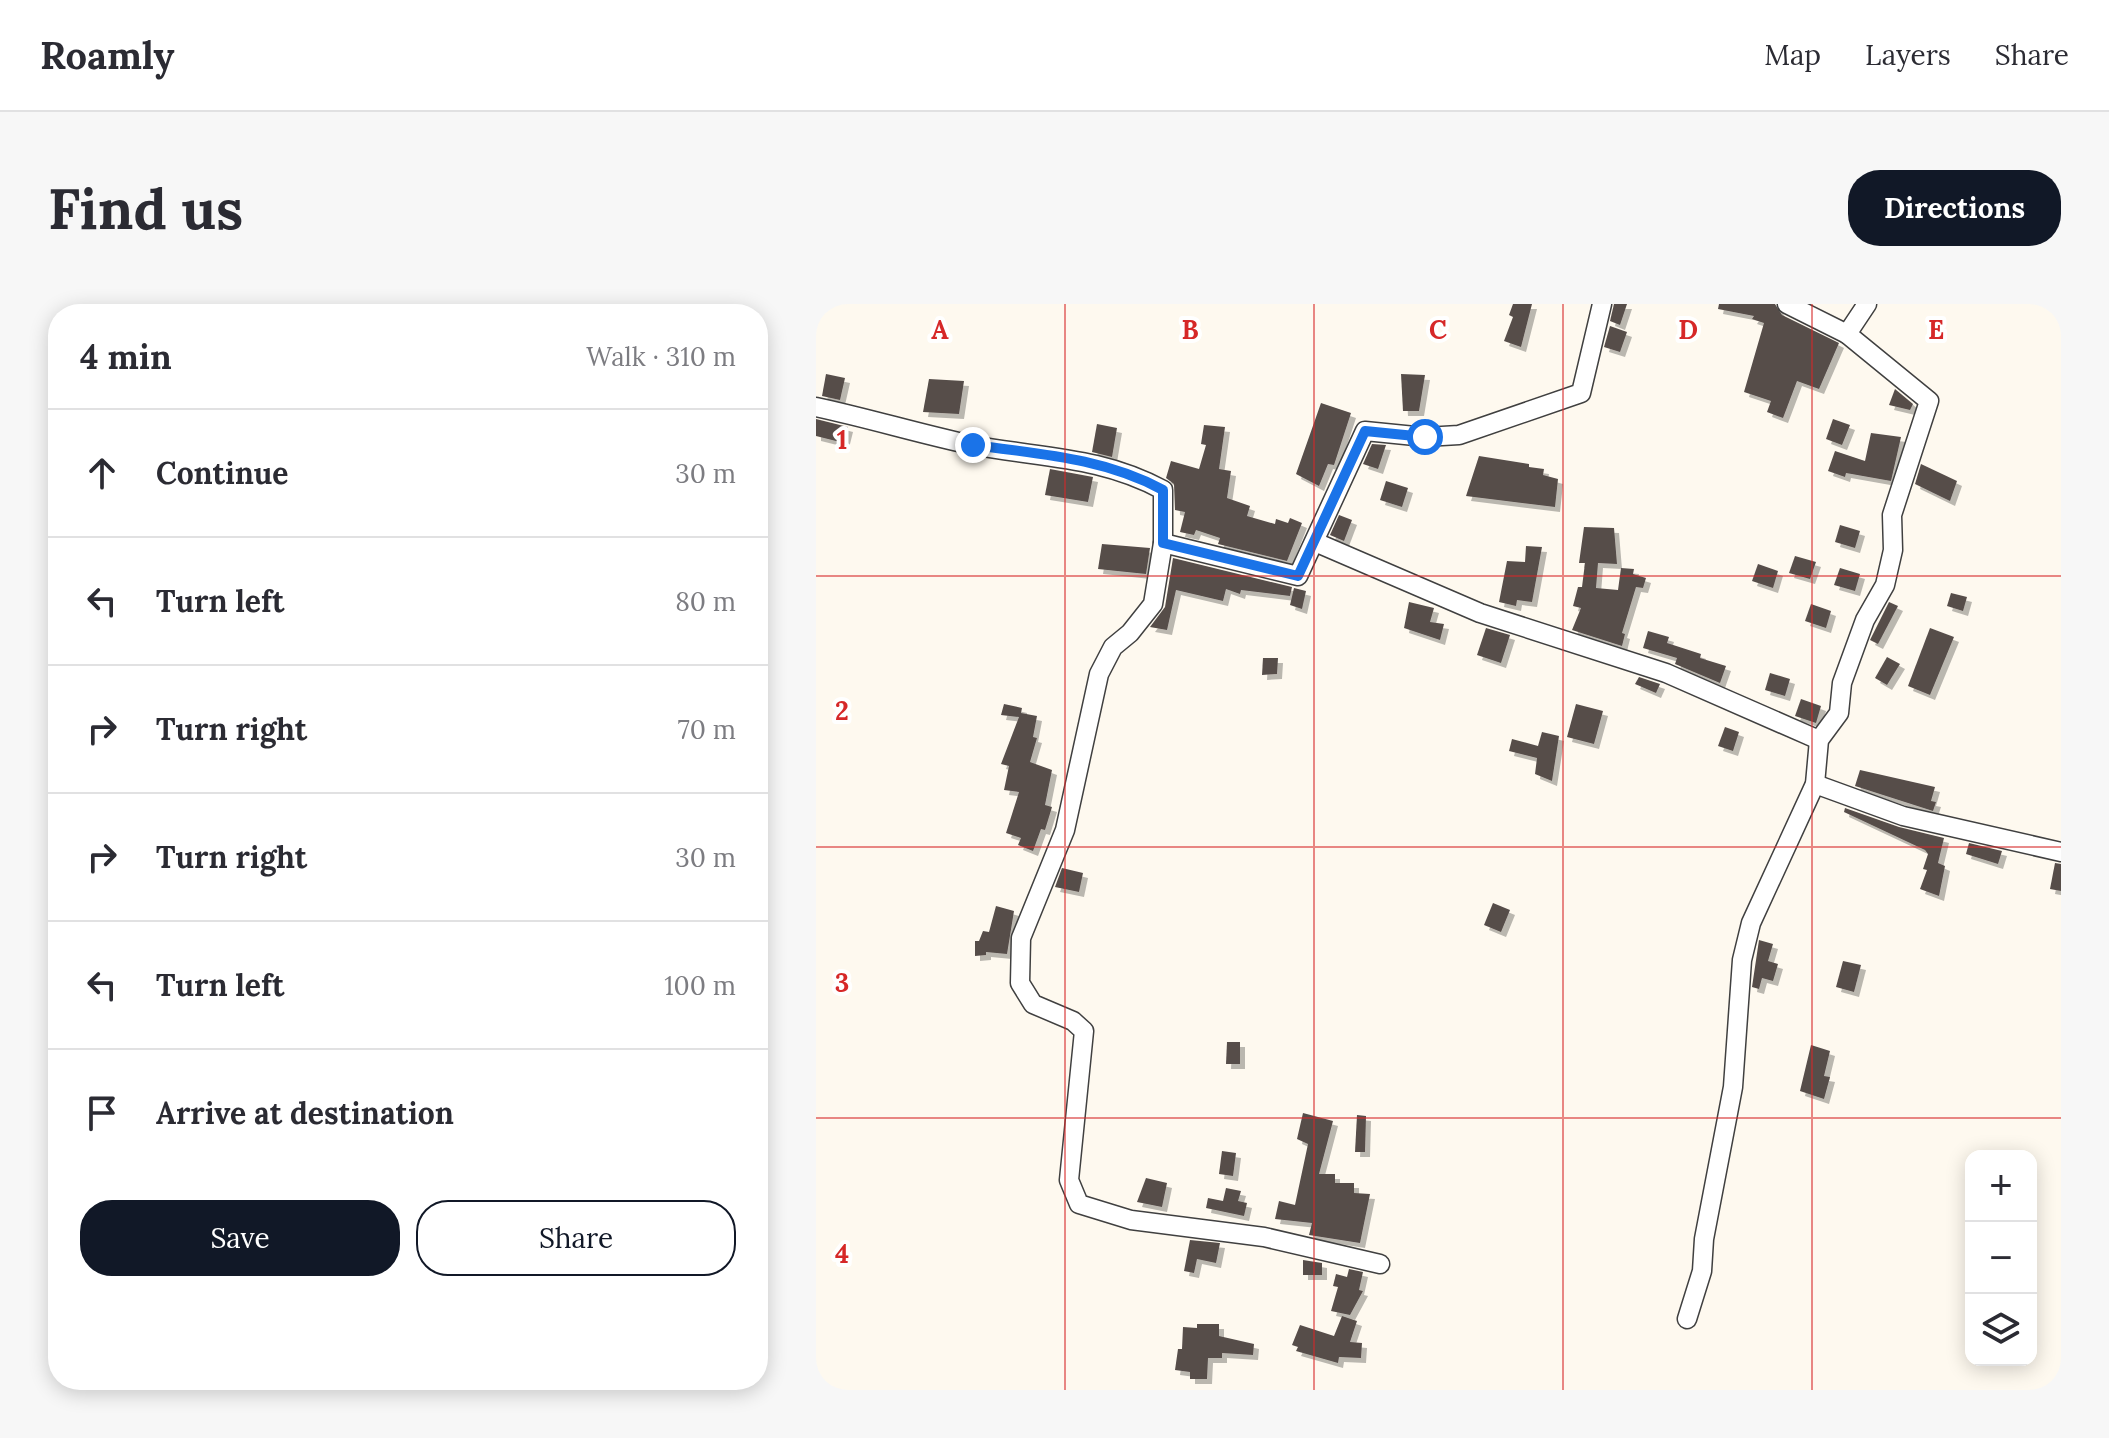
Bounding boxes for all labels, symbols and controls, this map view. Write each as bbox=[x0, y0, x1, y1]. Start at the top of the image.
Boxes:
text: Roamly bbox=[40, 31, 174, 79]
text: Map bbox=[1764, 37, 1821, 73]
text: Layers bbox=[1865, 37, 1951, 73]
text: Share bbox=[1995, 37, 2069, 73]
button: Directions bbox=[1848, 170, 2061, 246]
text: Find us bbox=[48, 173, 243, 244]
text: A bbox=[931, 313, 949, 346]
text: B bbox=[1181, 313, 1199, 346]
text: C bbox=[1429, 313, 1447, 346]
text: D bbox=[1678, 313, 1698, 346]
text: E bbox=[1928, 313, 1944, 346]
text: 4 min bbox=[80, 335, 172, 378]
text: Walk · 310 m bbox=[586, 340, 736, 373]
route start bbox=[1407, 419, 1443, 455]
text: 1 bbox=[837, 423, 847, 456]
route end bbox=[955, 427, 991, 463]
icon: ahead bbox=[80, 451, 124, 495]
text: Continue bbox=[156, 454, 288, 492]
text: 30 m bbox=[675, 457, 736, 490]
icon: left bbox=[80, 579, 124, 623]
text: Turn left bbox=[156, 582, 284, 620]
text: 80 m bbox=[675, 585, 736, 618]
text: 2 bbox=[835, 694, 849, 727]
icon: right bbox=[80, 707, 124, 751]
text: Turn right bbox=[156, 710, 307, 748]
text: 70 m bbox=[678, 713, 736, 746]
icon: right bbox=[80, 835, 124, 879]
text: Turn right bbox=[156, 838, 307, 876]
text: 30 m bbox=[675, 841, 736, 874]
icon: left bbox=[80, 963, 124, 1007]
text: Turn left bbox=[156, 966, 284, 1004]
text: 3 bbox=[835, 966, 849, 999]
text: 100 m bbox=[664, 969, 736, 1002]
icon: arrive bbox=[80, 1091, 124, 1135]
text: Arrive at destination bbox=[156, 1094, 454, 1132]
map controls bbox=[1965, 1150, 2037, 1366]
button: + bbox=[1965, 1150, 2037, 1222]
button: Save bbox=[80, 1200, 400, 1276]
button: Share bbox=[416, 1200, 736, 1276]
button: − bbox=[1965, 1222, 2037, 1294]
text: 4 bbox=[835, 1237, 849, 1270]
button: layers bbox=[1965, 1294, 2037, 1366]

